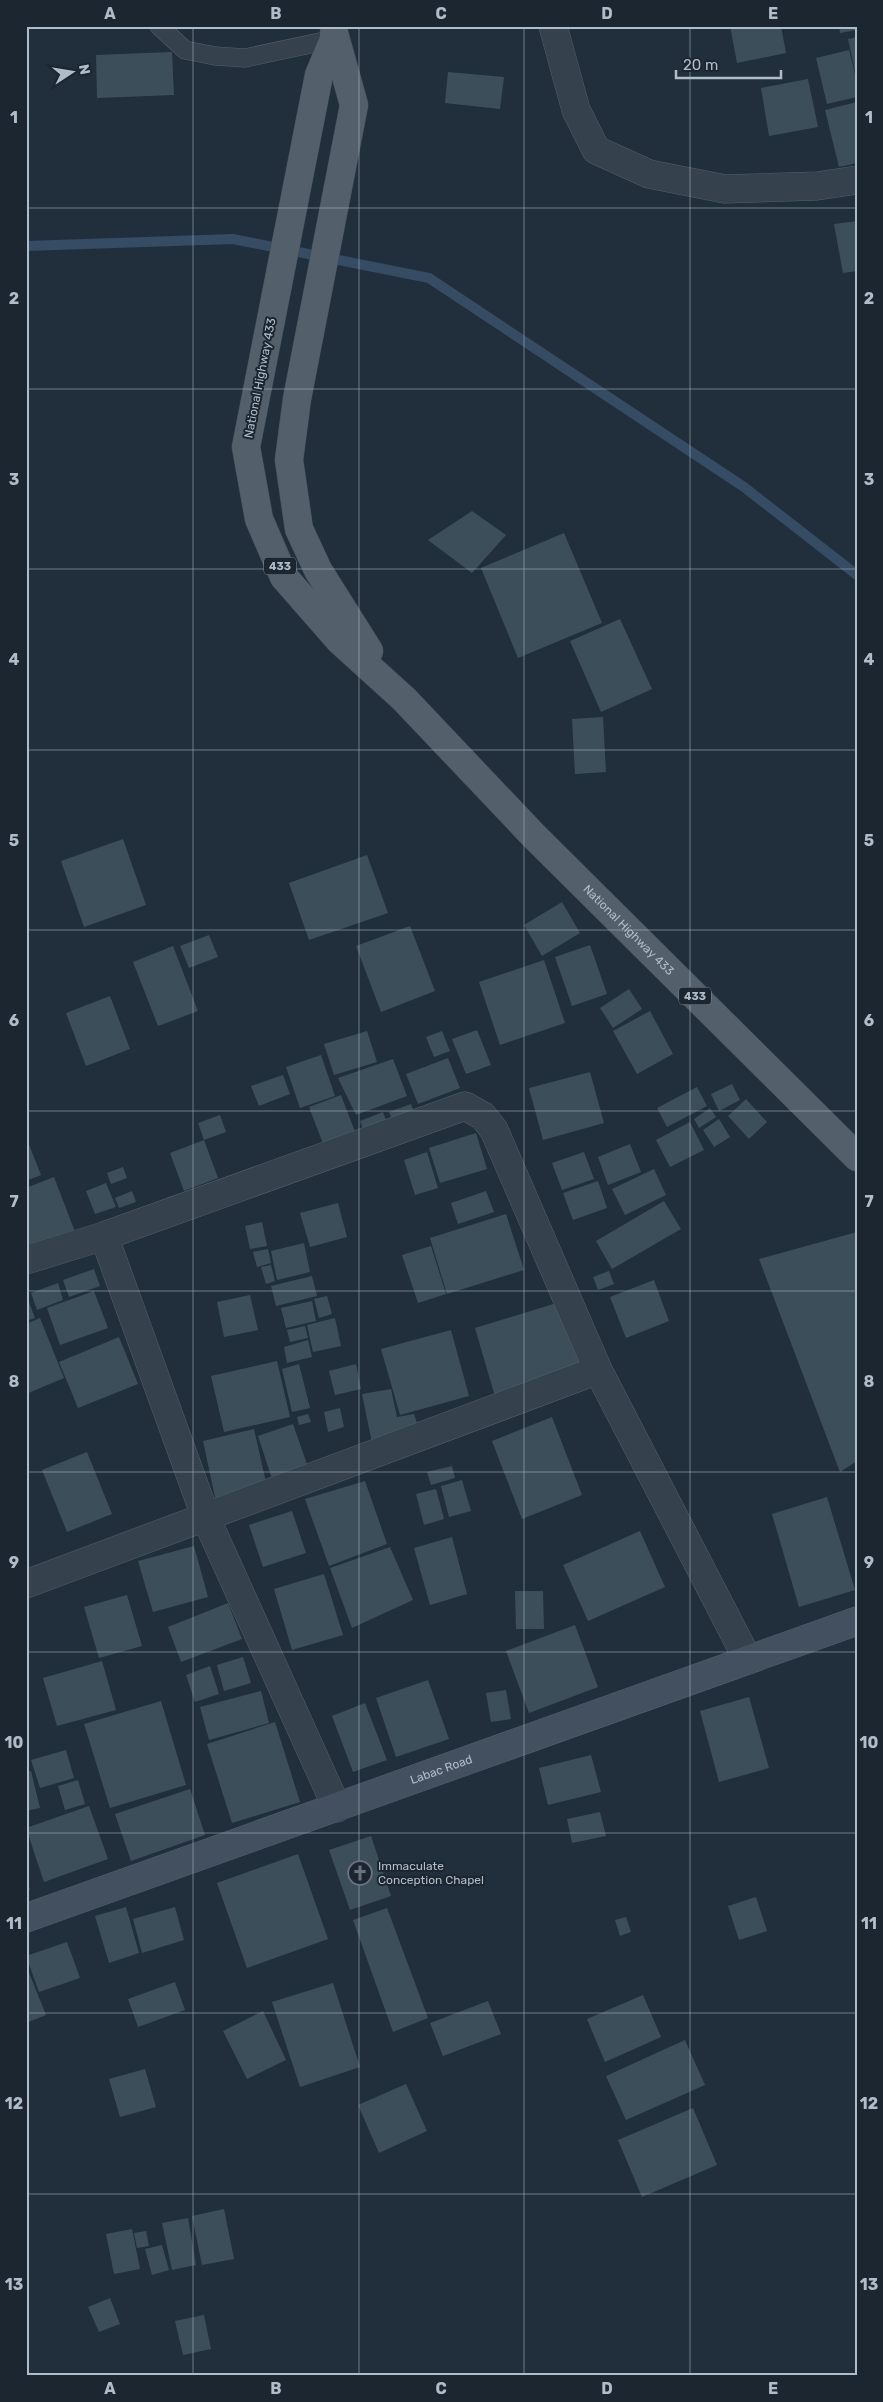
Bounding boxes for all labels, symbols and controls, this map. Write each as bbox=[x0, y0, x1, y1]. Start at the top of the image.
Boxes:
text: A bbox=[104, 4, 116, 23]
text: B bbox=[270, 4, 282, 23]
text: C bbox=[435, 4, 447, 23]
text: D bbox=[601, 4, 613, 23]
text: E bbox=[768, 4, 778, 23]
north arrow bbox=[48, 48, 98, 98]
scale bar bbox=[676, 48, 780, 80]
text: 20 m bbox=[683, 56, 718, 74]
text: N bbox=[75, 63, 94, 76]
text: 1 bbox=[10, 108, 18, 127]
text: 1 bbox=[865, 108, 873, 127]
text: 2 bbox=[9, 289, 19, 308]
text: 2 bbox=[864, 289, 874, 308]
street label: National Highway 433 bbox=[241, 317, 279, 439]
text: 3 bbox=[9, 470, 19, 489]
text: 3 bbox=[864, 470, 874, 489]
road number: 433 bbox=[264, 558, 296, 574]
text: 4 bbox=[9, 650, 20, 669]
text: 4 bbox=[864, 650, 875, 669]
text: 5 bbox=[9, 831, 19, 850]
text: 5 bbox=[864, 831, 874, 850]
street label: National Highway 433 bbox=[580, 882, 677, 978]
road number: 433 bbox=[679, 988, 711, 1004]
text: 6 bbox=[9, 1011, 19, 1030]
text: 6 bbox=[864, 1011, 874, 1030]
text: 7 bbox=[9, 1192, 19, 1211]
text: 7 bbox=[864, 1192, 874, 1211]
text: 8 bbox=[9, 1372, 20, 1391]
text: 8 bbox=[864, 1372, 875, 1391]
text: 9 bbox=[9, 1553, 19, 1572]
text: 9 bbox=[864, 1553, 874, 1572]
text: 10 bbox=[5, 1733, 24, 1752]
text: 10 bbox=[860, 1733, 879, 1752]
street label: Labac Road bbox=[408, 1752, 474, 1787]
place label: Immaculate Conception Chapel bbox=[378, 1859, 484, 1887]
church icon: Immaculate Conception Chapel bbox=[347, 1860, 373, 1886]
text: 11 bbox=[6, 1914, 22, 1933]
text: 11 bbox=[861, 1914, 877, 1933]
text: 12 bbox=[5, 2094, 23, 2113]
text: 12 bbox=[860, 2094, 878, 2113]
text: 13 bbox=[5, 2275, 23, 2294]
text: 13 bbox=[860, 2275, 878, 2294]
text: A bbox=[104, 2379, 116, 2398]
text: B bbox=[270, 2379, 282, 2398]
text: C bbox=[435, 2379, 447, 2398]
text: D bbox=[601, 2379, 613, 2398]
text: E bbox=[768, 2379, 778, 2398]

